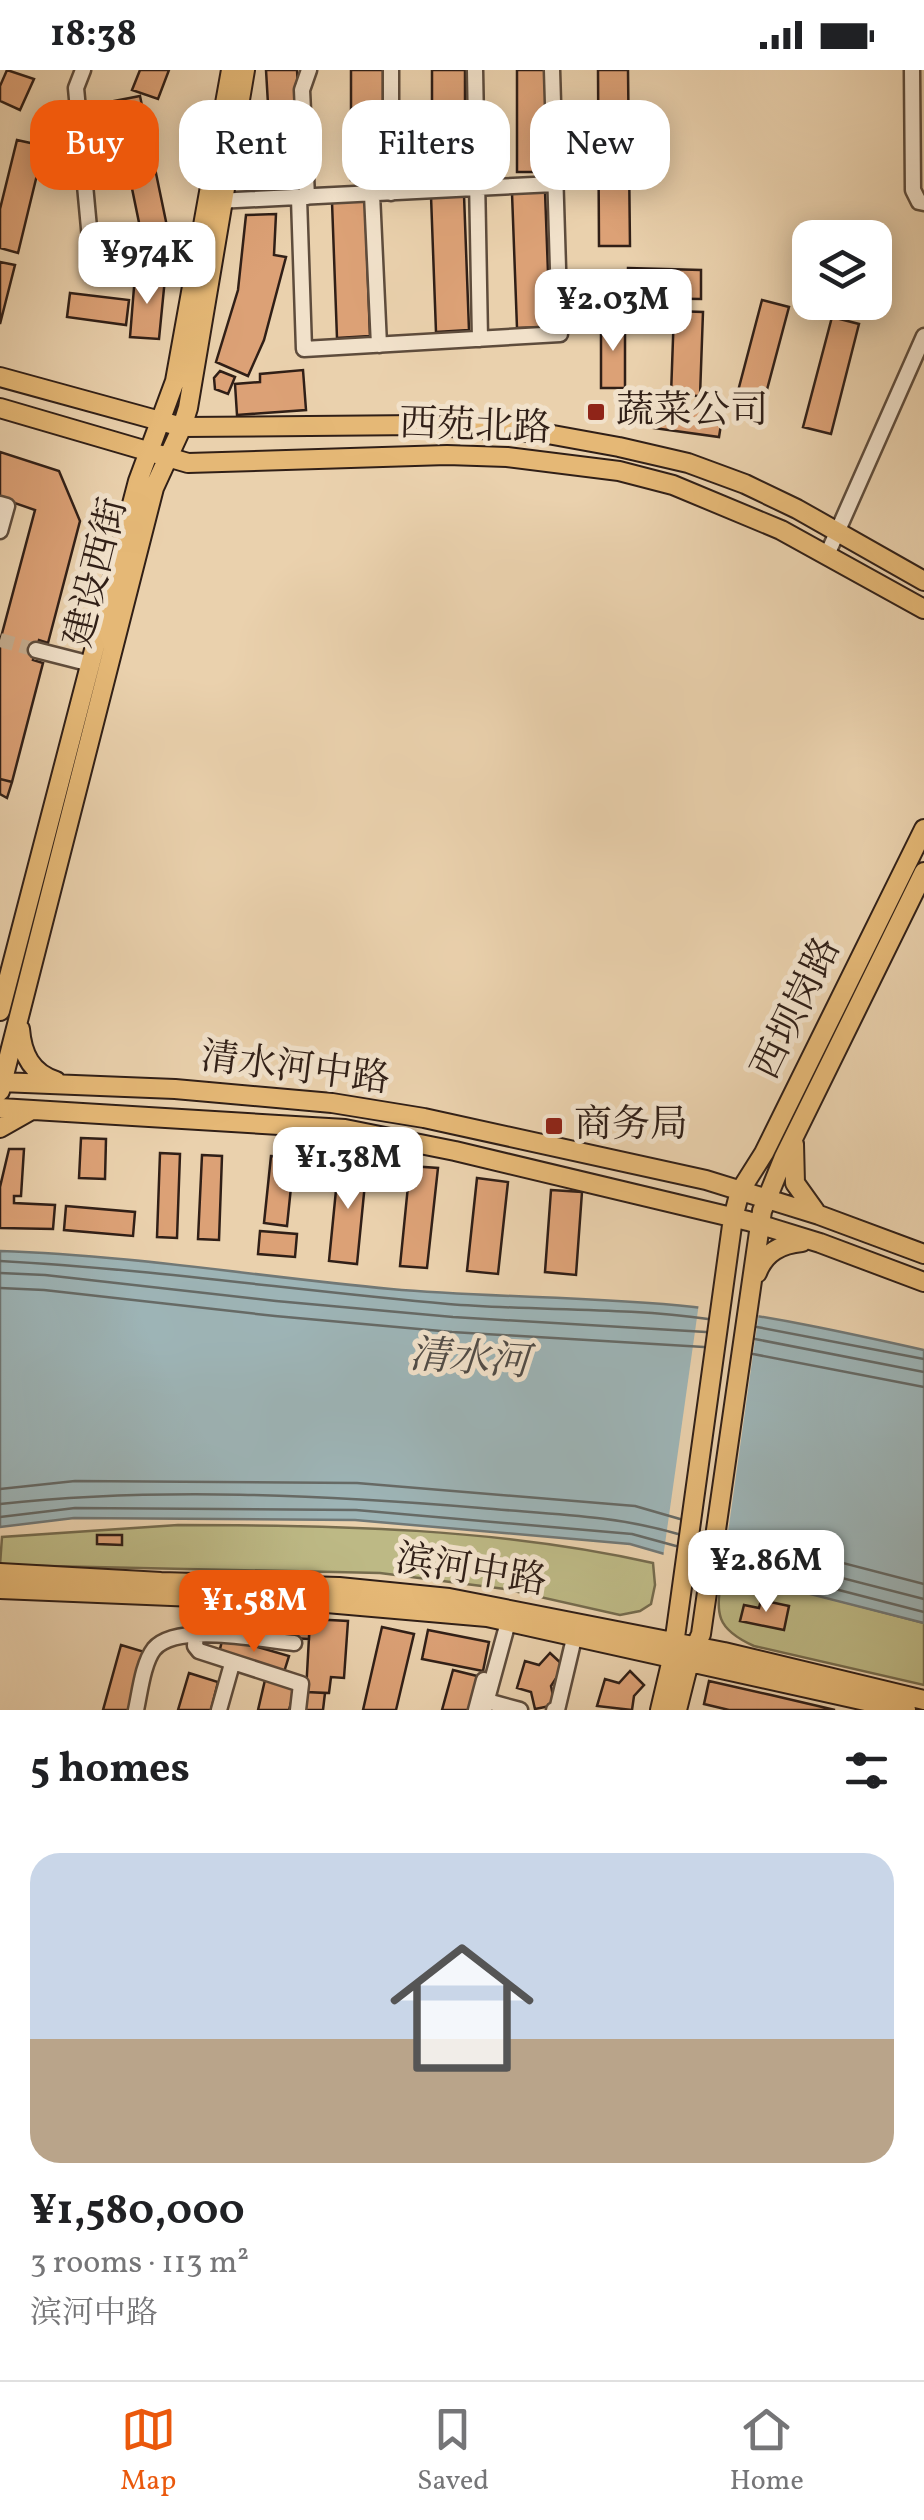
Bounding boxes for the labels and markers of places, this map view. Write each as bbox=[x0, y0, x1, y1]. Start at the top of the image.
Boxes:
pin: ¥974K bbox=[77, 222, 217, 307]
pin: ¥2.03M bbox=[532, 269, 694, 354]
place label: 蔬菜公司 bbox=[616, 386, 768, 439]
marker: 蔬菜公司 bbox=[585, 401, 607, 423]
place label: 商务局 bbox=[574, 1100, 688, 1153]
marker: 商务局 bbox=[543, 1115, 565, 1137]
pin: ¥1.38M bbox=[267, 1127, 429, 1212]
pin: ¥2.86M bbox=[685, 1530, 847, 1615]
pin: ¥1.58M bbox=[173, 1570, 335, 1655]

